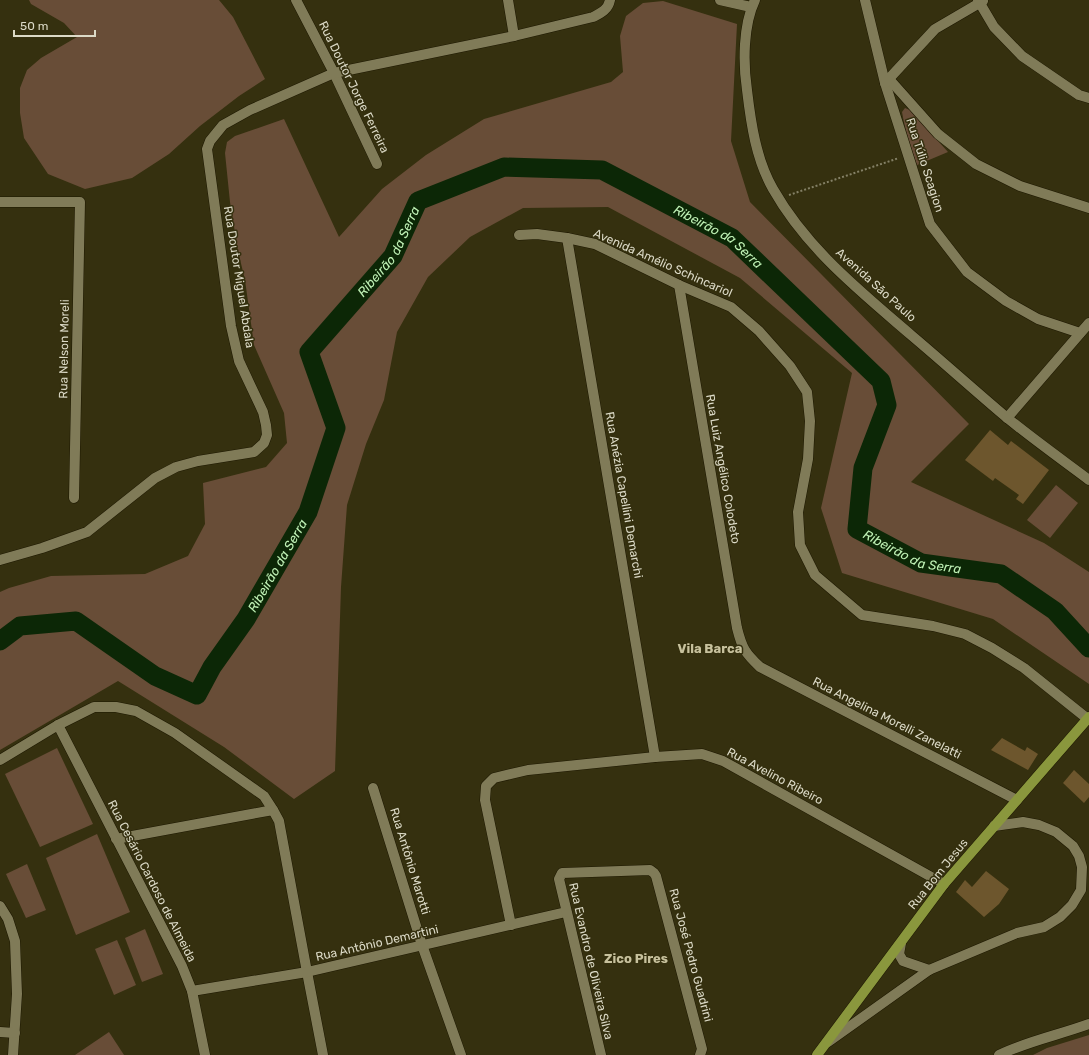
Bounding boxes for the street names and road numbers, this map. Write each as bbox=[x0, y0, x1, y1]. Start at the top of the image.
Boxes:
street label: Rua Doutor Jorge Ferreira bbox=[316, 19, 392, 155]
street label: Rua Túlio Scagion bbox=[903, 116, 947, 214]
street label: Rua Doutor Miguel Abdala bbox=[221, 205, 257, 349]
street label: Avenida Amélio Schincariol bbox=[591, 226, 735, 300]
street label: Avenida São Paulo bbox=[833, 245, 919, 325]
street label: Rua Nelson Moreli bbox=[56, 299, 72, 399]
street label: Rua Luiz Angélico Colodeto bbox=[703, 393, 743, 545]
street label: Rua Anézia Capellini Demarchi bbox=[602, 411, 646, 579]
street label: Rua Angelina Morelli Zanelatti bbox=[810, 674, 964, 762]
street label: Rua Avelino Ribeiro bbox=[725, 745, 826, 807]
street label: Rua Cesário Cardoso de Almeida bbox=[105, 798, 199, 964]
street label: Rua Antônio Marotti bbox=[387, 806, 433, 916]
street label: Rua Bom Jesus bbox=[905, 836, 971, 912]
street label: Rua Evandro de Oliveira Silva bbox=[566, 881, 616, 1041]
street label: Rua José Pedro Guadrini bbox=[666, 887, 716, 1023]
street label: Rua Antônio Demartini bbox=[314, 922, 440, 964]

